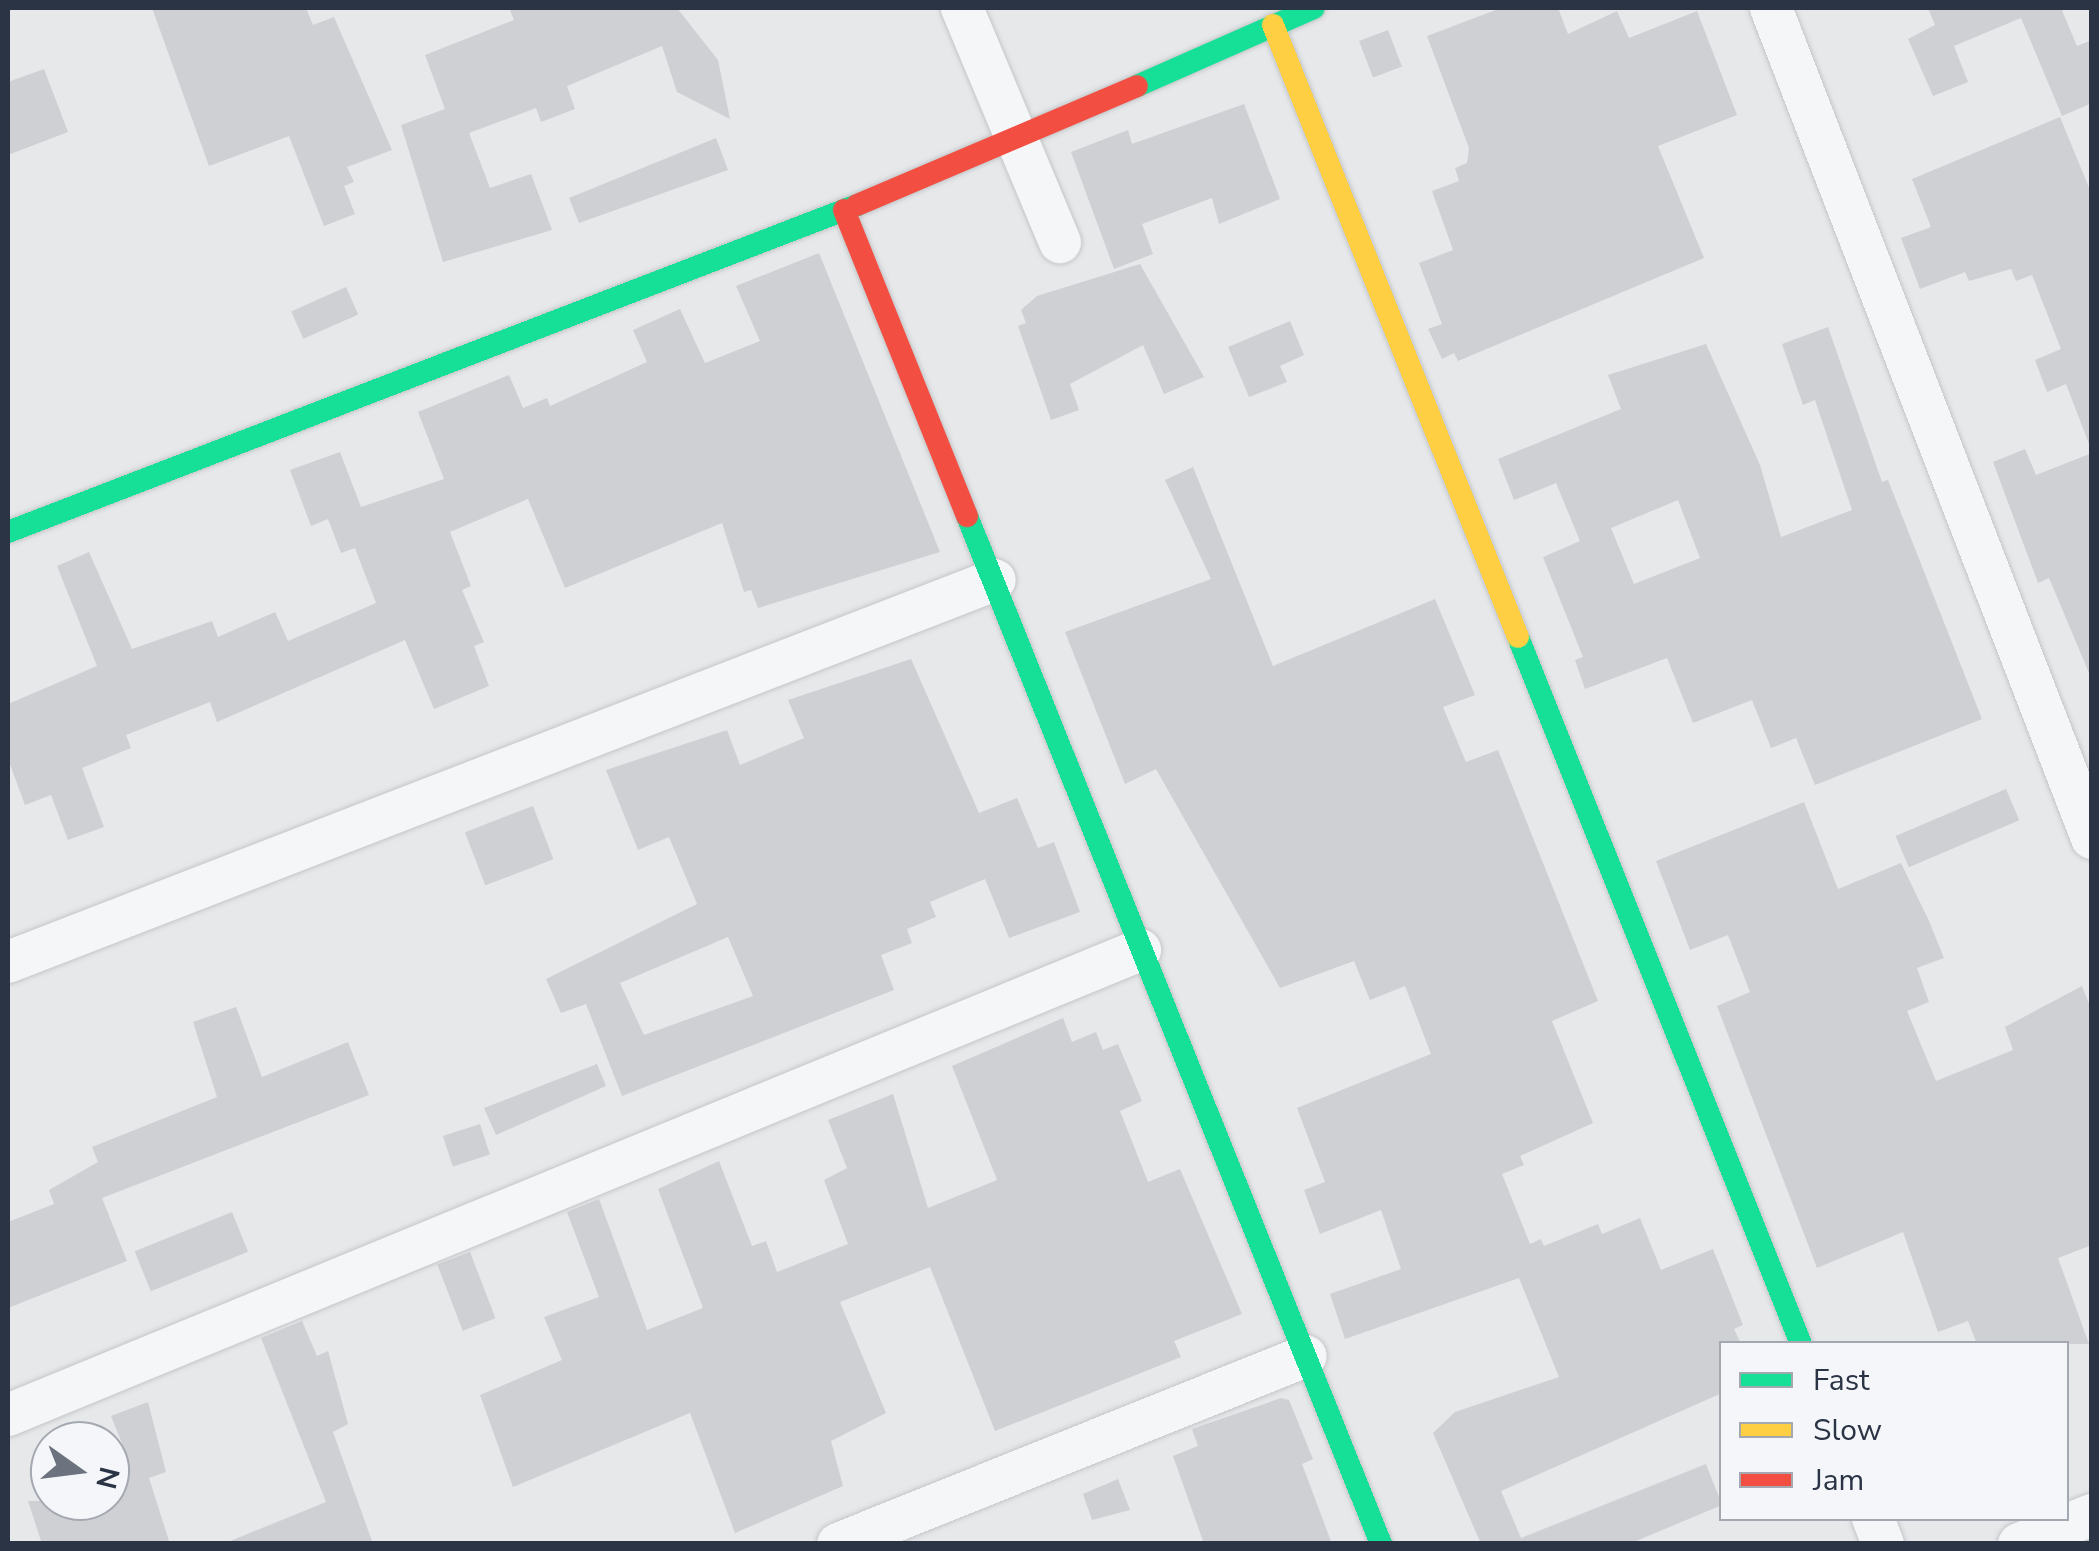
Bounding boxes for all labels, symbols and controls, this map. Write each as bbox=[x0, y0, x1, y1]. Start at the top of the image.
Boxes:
legend bbox=[1719, 1341, 2069, 1521]
text: Fast bbox=[1813, 1360, 1870, 1401]
text: Slow bbox=[1813, 1410, 1882, 1451]
north arrow bbox=[30, 1421, 130, 1521]
text: Jam bbox=[1813, 1460, 1864, 1501]
text: N bbox=[86, 1463, 128, 1493]

